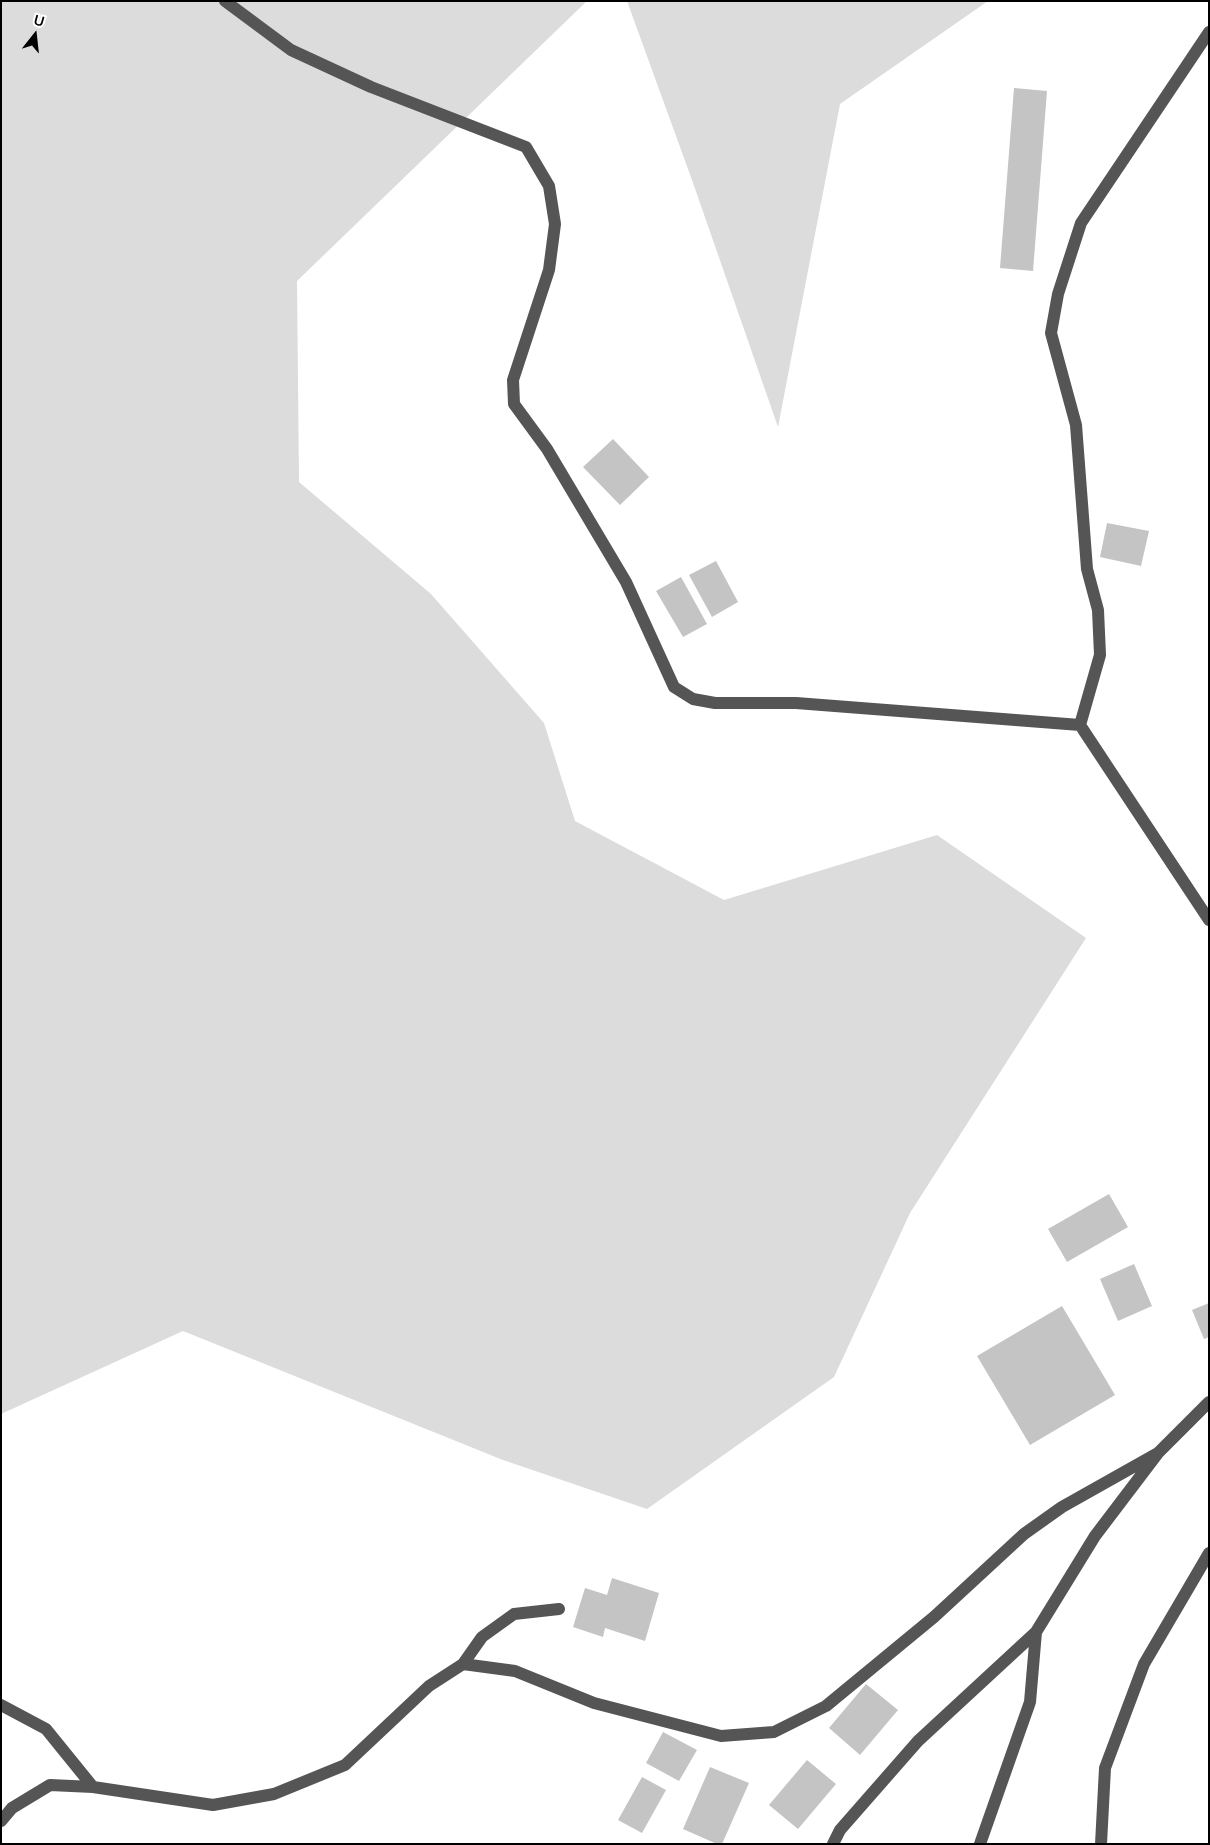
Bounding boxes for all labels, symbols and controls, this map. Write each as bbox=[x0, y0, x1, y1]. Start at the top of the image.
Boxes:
north arrow bbox=[10, 10, 60, 60]
text: U bbox=[32, 10, 47, 31]

